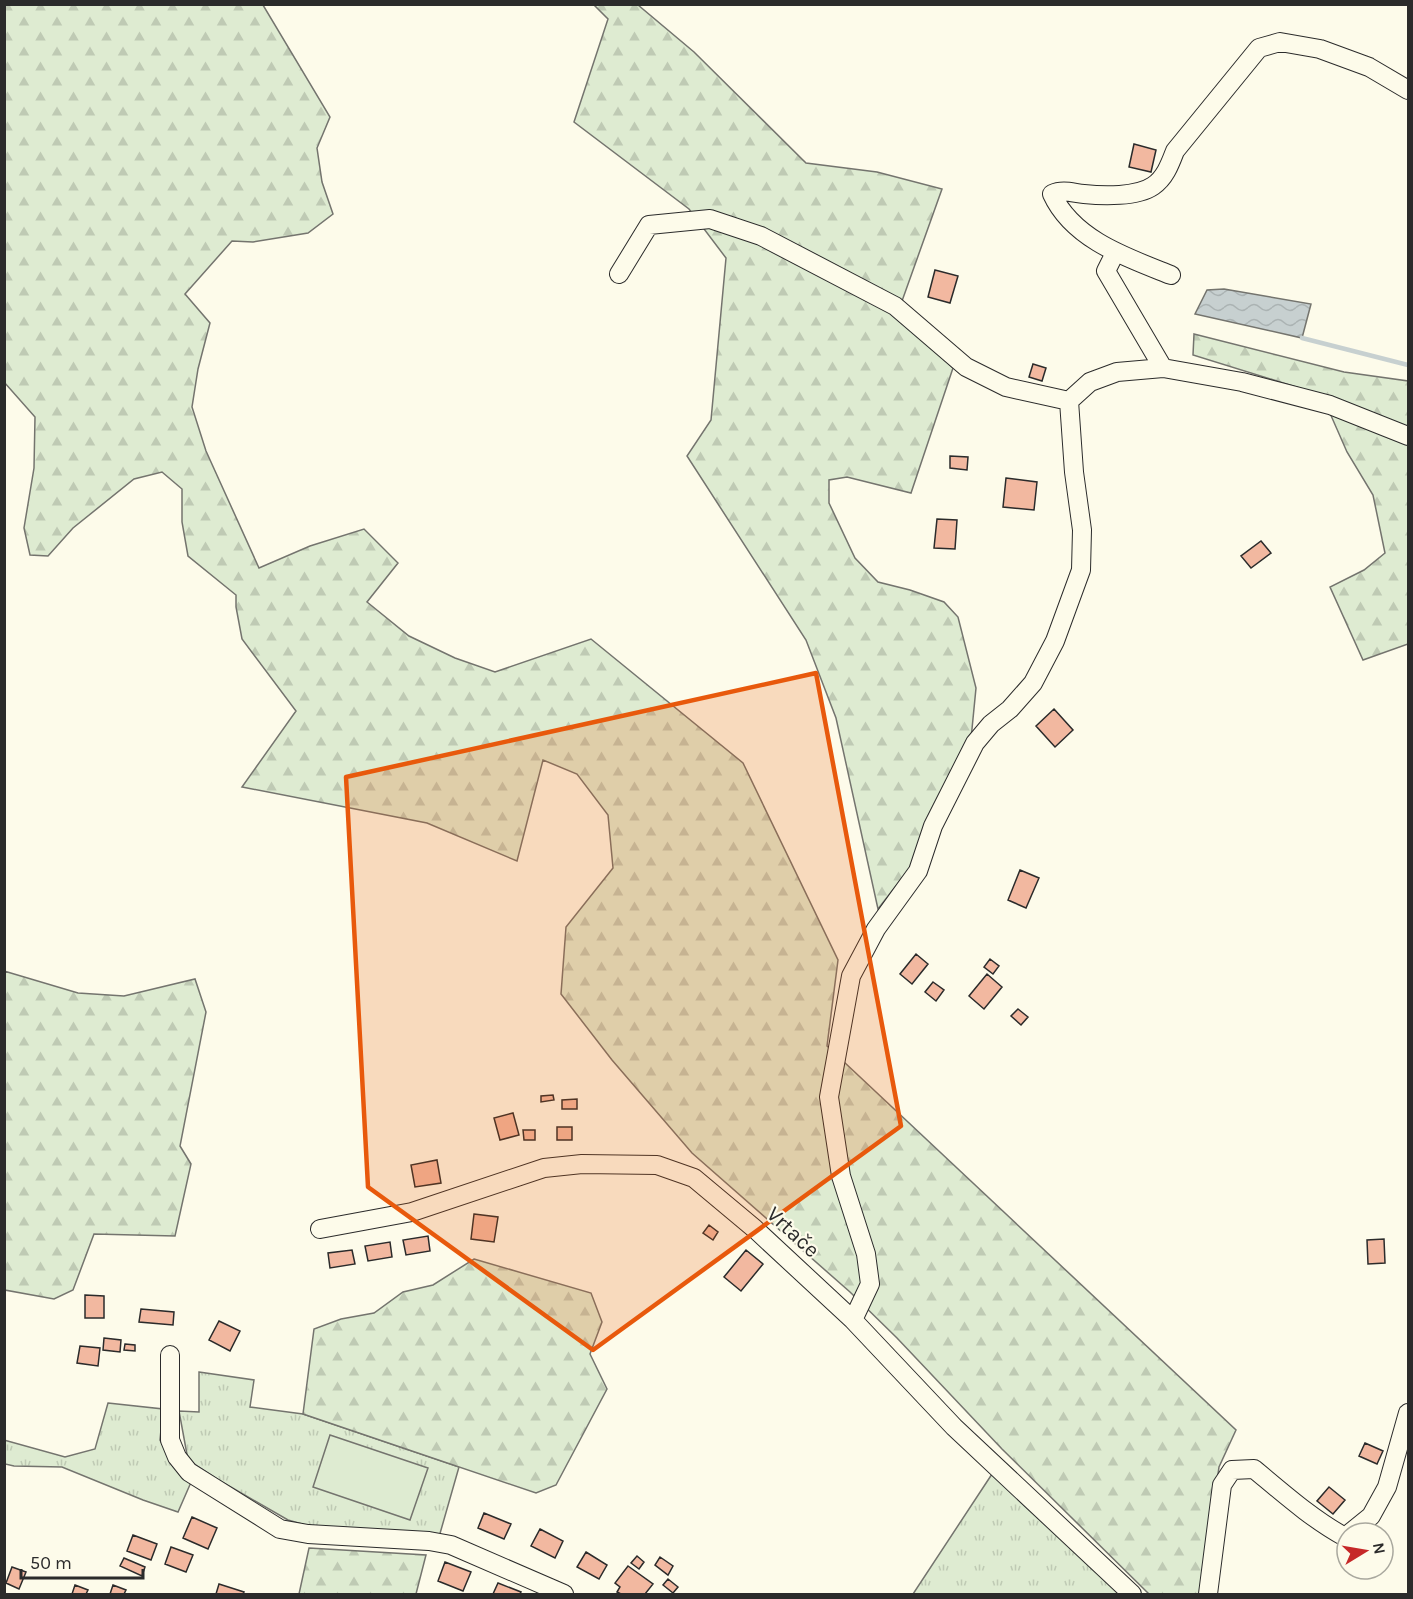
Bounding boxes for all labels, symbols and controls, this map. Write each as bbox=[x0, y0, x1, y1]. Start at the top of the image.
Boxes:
street label: Vrtače bbox=[761, 1201, 825, 1263]
north arrow bbox=[1335, 1521, 1395, 1581]
text: N bbox=[1369, 1541, 1390, 1556]
scale bar bbox=[21, 1542, 142, 1580]
text: 50 m bbox=[30, 1552, 72, 1574]

